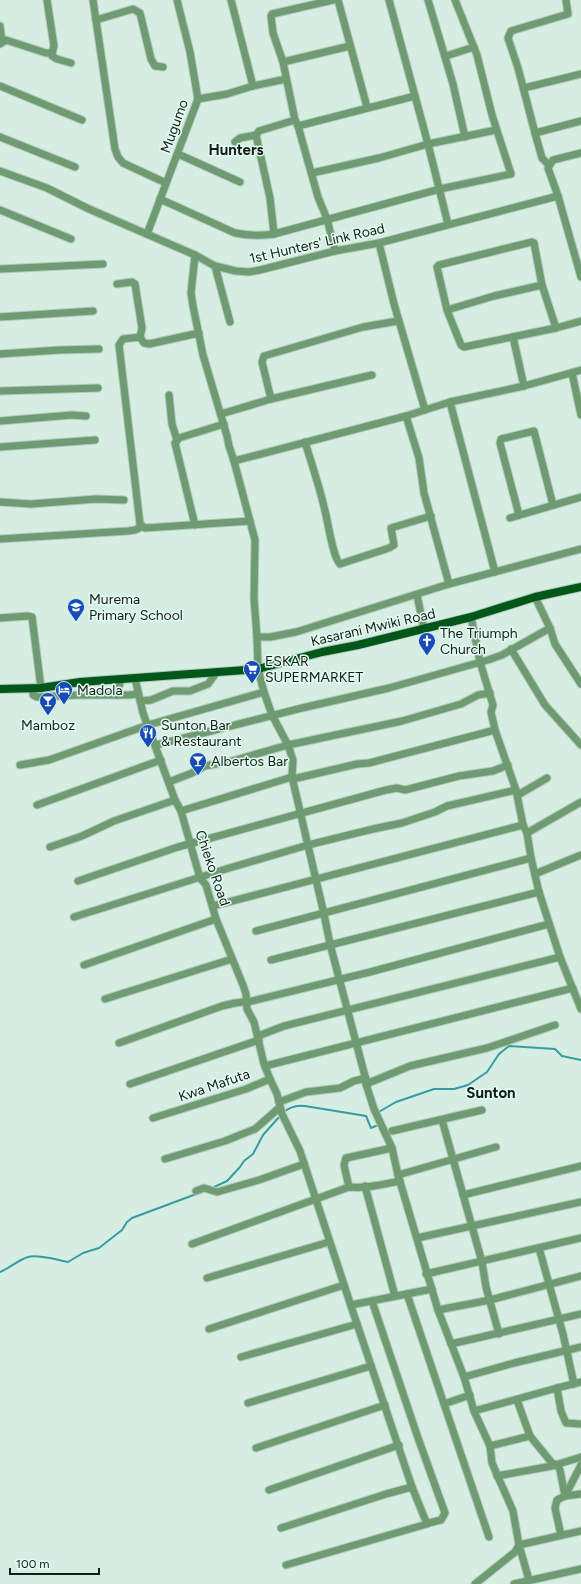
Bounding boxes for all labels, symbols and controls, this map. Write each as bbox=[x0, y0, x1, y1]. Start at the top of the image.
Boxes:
street label: Mugumo bbox=[157, 97, 192, 155]
district label: Hunters bbox=[208, 141, 264, 159]
street label: 1st Hunters' Link Road bbox=[248, 220, 386, 267]
place label: Murema Primary School bbox=[89, 591, 183, 624]
school or university icon: Murema Primary School bbox=[66, 597, 86, 622]
street label: Kasarani Mwiki Road bbox=[309, 605, 437, 650]
place label: The Triumph Church bbox=[440, 625, 518, 658]
church icon: The Triumph Church bbox=[417, 631, 437, 656]
place label: ESKAR SUPERMARKET bbox=[265, 653, 364, 686]
supermarket icon: ESKAR SUPERMARKET bbox=[242, 659, 262, 684]
hotel icon: Madola bbox=[54, 680, 74, 705]
place label: Madola bbox=[77, 682, 123, 699]
bar icon: Mamboz bbox=[38, 691, 58, 716]
place label: Mamboz bbox=[21, 717, 75, 734]
place label: Sunton Bar & Restaurant bbox=[161, 717, 242, 750]
restaurant icon: Sunton Bar & Restaurant bbox=[138, 723, 158, 748]
bar icon: Albertos Bar bbox=[188, 751, 208, 776]
place label: Albertos Bar bbox=[211, 753, 288, 770]
street label: Chieko Road bbox=[192, 828, 233, 908]
street label: Kwa Mafuta bbox=[176, 1065, 252, 1106]
district label: Sunton bbox=[466, 1084, 516, 1102]
scale bar bbox=[10, 1550, 99, 1576]
text: 100 m bbox=[16, 1557, 50, 1571]

